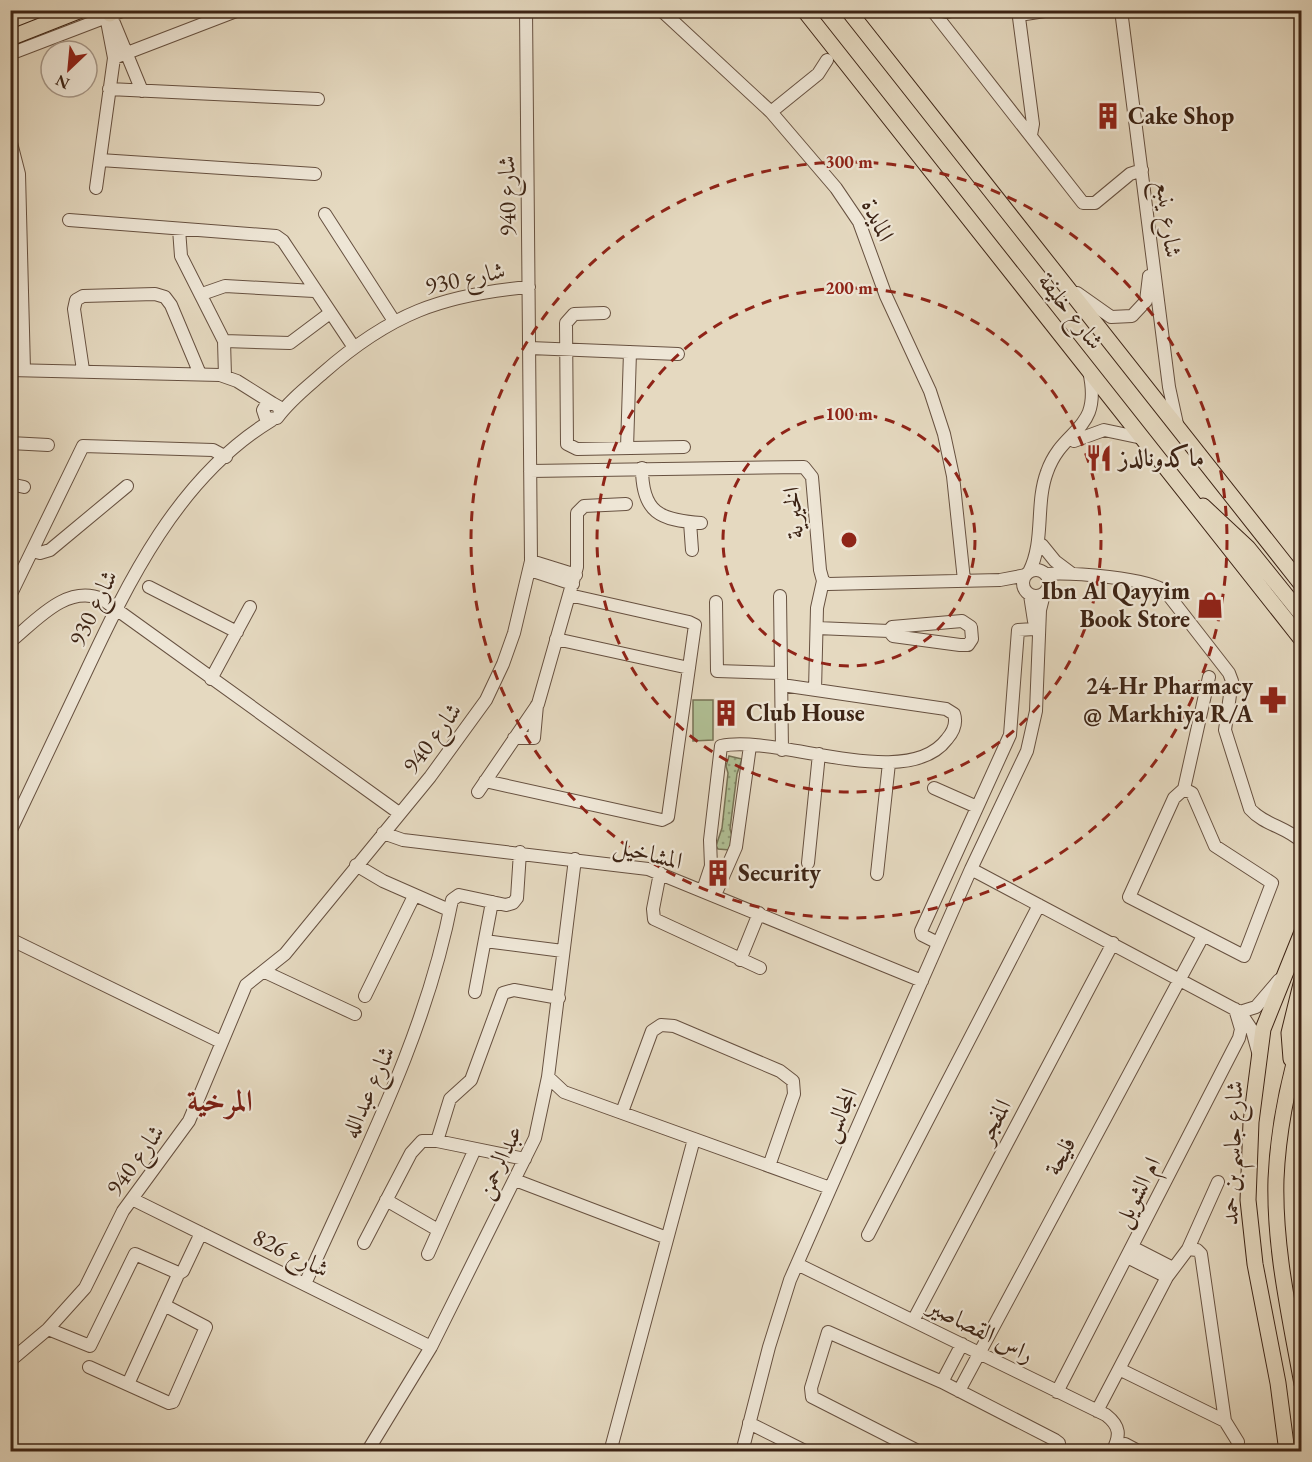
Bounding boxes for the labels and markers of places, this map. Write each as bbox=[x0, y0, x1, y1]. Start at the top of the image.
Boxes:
place label: Cake Shop bbox=[1128, 100, 1234, 131]
building icon: Cake Shop bbox=[1093, 101, 1123, 131]
place label: ماكدونالدز bbox=[1116, 442, 1204, 473]
restaurant icon: ماكدونالدز bbox=[1084, 443, 1114, 473]
centre of rings bbox=[839, 530, 859, 550]
place label: Ibn Al Qayyim Book Store bbox=[1042, 575, 1190, 634]
shop icon: Ibn Al Qayyim Book Store bbox=[1195, 590, 1225, 620]
place label: 24-Hr Pharmacy @ Markhiya R/A bbox=[1083, 670, 1254, 730]
pharmacy icon: 24-Hr Pharmacy @ Markhiya R/A bbox=[1258, 685, 1288, 715]
place label: Club House bbox=[746, 697, 865, 728]
building icon: Club House bbox=[711, 698, 741, 728]
place label: Security bbox=[738, 857, 821, 889]
building icon: Security bbox=[703, 858, 733, 888]

